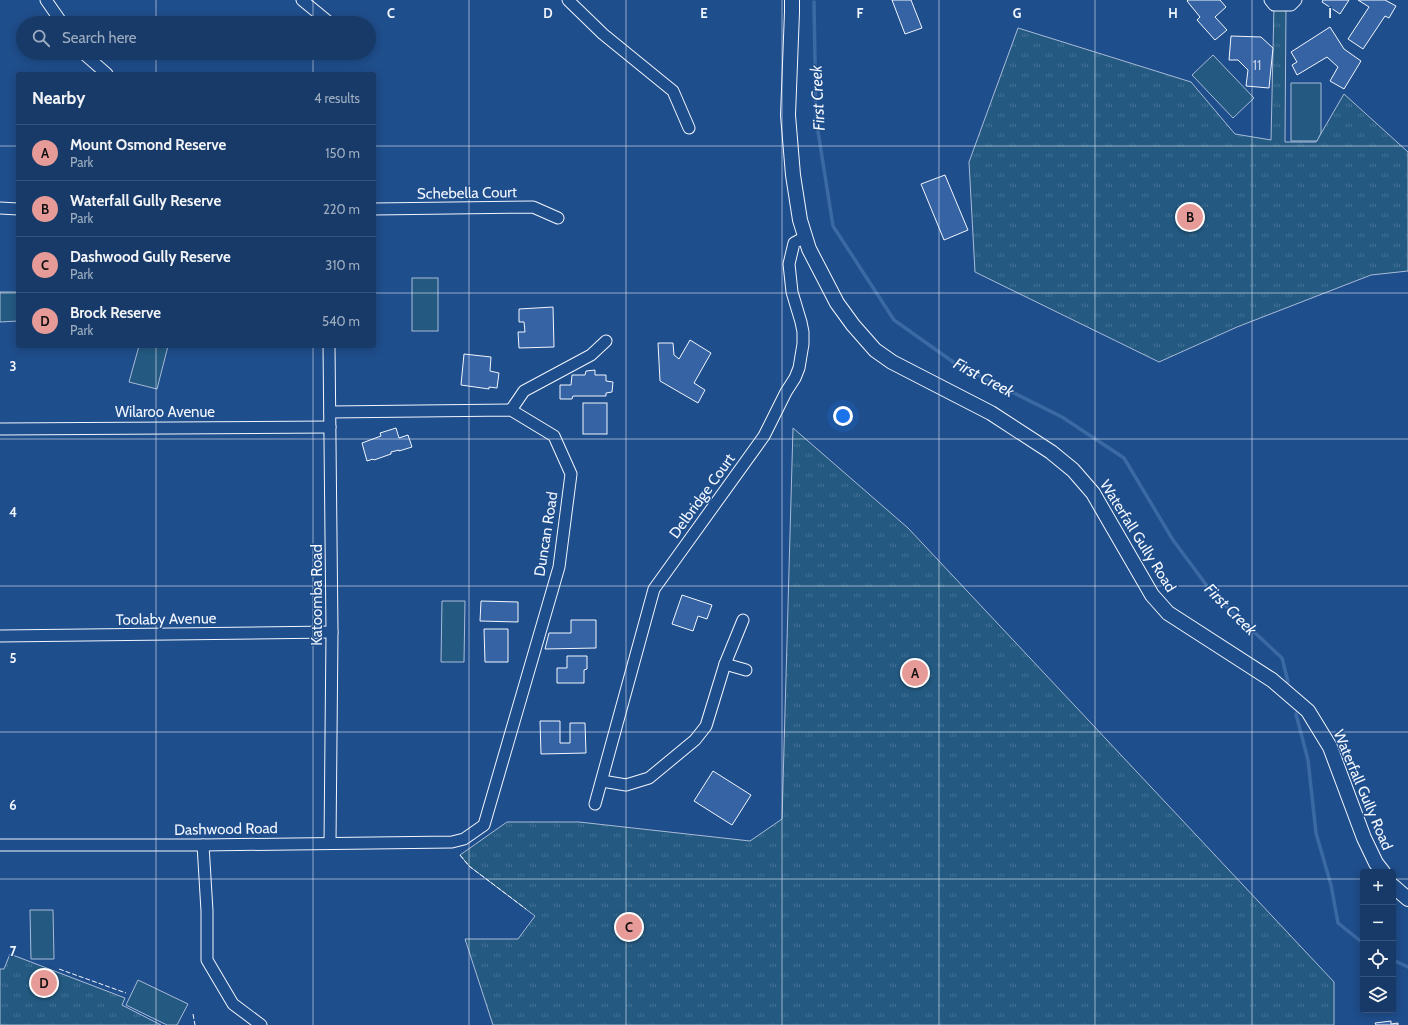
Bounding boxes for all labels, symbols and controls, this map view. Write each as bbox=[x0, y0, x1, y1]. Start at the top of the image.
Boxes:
text: C bbox=[387, 5, 395, 21]
text: D bbox=[543, 5, 553, 21]
text: E bbox=[700, 5, 708, 21]
text: F bbox=[857, 5, 864, 21]
text: G bbox=[1013, 5, 1022, 21]
text: H bbox=[1168, 5, 1178, 21]
text: I bbox=[1328, 5, 1332, 21]
search box bbox=[16, 16, 376, 60]
icon: search bbox=[30, 27, 52, 49]
text: Search here bbox=[62, 29, 137, 47]
house number: 11 bbox=[1253, 57, 1261, 73]
water label: First Creek bbox=[806, 64, 829, 131]
text: Nearby bbox=[32, 88, 85, 108]
text: 4 results bbox=[314, 90, 360, 106]
text: Mount Osmond Reserve bbox=[70, 136, 226, 154]
text: A bbox=[41, 145, 49, 161]
text: 150 m bbox=[325, 145, 360, 161]
text: Park bbox=[70, 154, 93, 170]
street label: Schebella Court bbox=[417, 183, 517, 203]
text: Waterfall Gully Reserve bbox=[70, 192, 221, 210]
text: B bbox=[41, 201, 49, 217]
text: 220 m bbox=[323, 201, 360, 217]
pin: B bbox=[1177, 202, 1203, 232]
text: Park bbox=[70, 210, 93, 226]
text: Dashwood Gully Reserve bbox=[70, 248, 231, 266]
text: C bbox=[41, 257, 49, 273]
text: 310 m bbox=[325, 257, 360, 273]
text: Park bbox=[70, 266, 93, 282]
text: Brock Reserve bbox=[70, 304, 161, 322]
text: D bbox=[40, 313, 50, 329]
text: 540 m bbox=[322, 313, 360, 329]
text: Park bbox=[70, 322, 93, 338]
water label: First Creek bbox=[950, 354, 1018, 402]
text: 3 bbox=[9, 358, 17, 374]
street label: Wilaroo Avenue bbox=[115, 403, 215, 421]
your location bbox=[833, 406, 853, 426]
street label: Delbridge Court bbox=[665, 450, 739, 542]
street label: Waterfall Gully Road bbox=[1096, 477, 1180, 595]
street label: Duncan Road bbox=[530, 490, 562, 578]
text: 4 bbox=[9, 504, 17, 520]
street label: Katoomba Road bbox=[308, 544, 326, 646]
water label: First Creek bbox=[1201, 579, 1261, 640]
street label: Toolaby Avenue bbox=[115, 609, 217, 629]
text: 5 bbox=[10, 650, 17, 666]
pin: A bbox=[902, 658, 928, 688]
street label: Waterfall Gully Road bbox=[1330, 727, 1396, 853]
text: 6 bbox=[9, 797, 17, 813]
street label: Dashwood Road bbox=[174, 819, 278, 839]
map controls bbox=[1360, 869, 1396, 1013]
button: + bbox=[1360, 869, 1396, 905]
button: − bbox=[1360, 905, 1396, 941]
pin: C bbox=[616, 912, 642, 942]
button: locate bbox=[1360, 941, 1396, 977]
text: 7 bbox=[10, 943, 17, 959]
pin: D bbox=[31, 968, 57, 998]
button: layers bbox=[1360, 977, 1396, 1013]

